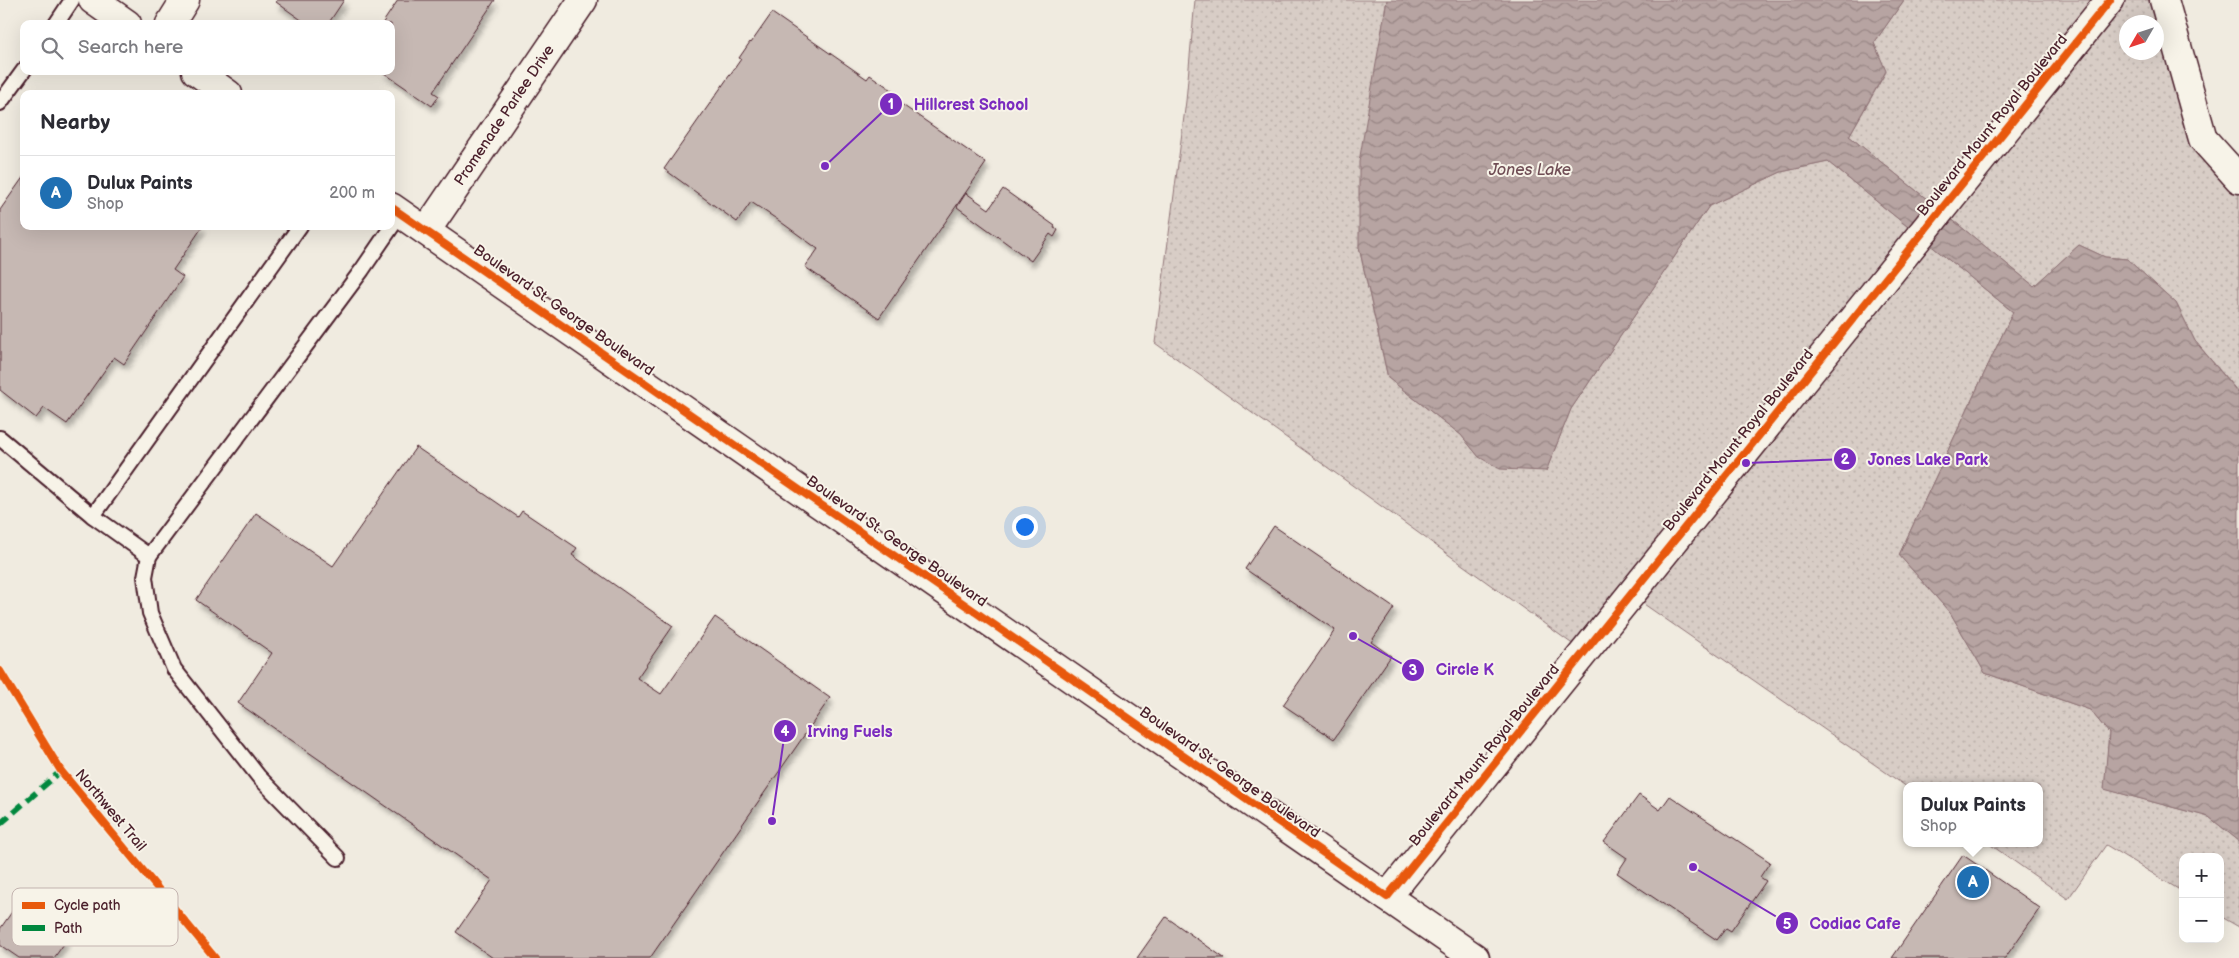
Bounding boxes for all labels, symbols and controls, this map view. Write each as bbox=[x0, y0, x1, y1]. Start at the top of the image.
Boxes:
north arrow bbox=[2119, 15, 2164, 60]
search box bbox=[20, 20, 395, 75]
street label: Boulevard Mount Royal Boulevard bbox=[1913, 30, 2072, 220]
icon: search bbox=[38, 34, 66, 62]
text: Search here bbox=[78, 36, 183, 59]
street label: Promenade Parlee Drive bbox=[450, 41, 559, 189]
callout: Hillcrest School bbox=[879, 89, 1039, 120]
text: 1 bbox=[888, 95, 894, 114]
text: Hillcrest School bbox=[914, 96, 1028, 115]
text: Nearby bbox=[40, 110, 110, 135]
water label: Jones Lake bbox=[1488, 161, 1571, 180]
text: Dulux Paints bbox=[87, 172, 193, 195]
text: A bbox=[51, 184, 61, 203]
text: 200 m bbox=[329, 184, 375, 203]
text: Shop bbox=[87, 195, 124, 214]
street label: Boulevard St. George Boulevard bbox=[470, 241, 658, 380]
street label: Boulevard Mount Royal Boulevard bbox=[1659, 345, 1818, 535]
callout: Jones Lake Park bbox=[1832, 444, 1998, 475]
text: 2 bbox=[1841, 450, 1850, 469]
text: Jones Lake Park bbox=[1868, 451, 1989, 470]
street label: Boulevard St. George Boulevard bbox=[803, 472, 991, 611]
your location bbox=[1012, 514, 1038, 540]
callout: Circle K bbox=[1401, 654, 1504, 685]
street label: Boulevard Mount Royal Boulevard bbox=[1405, 660, 1564, 850]
text: 3 bbox=[1409, 661, 1418, 680]
text: Circle K bbox=[1436, 661, 1494, 680]
street label: Boulevard St. George Boulevard bbox=[1136, 703, 1324, 842]
callout: Irving Fuels bbox=[772, 715, 903, 746]
text: 4 bbox=[781, 722, 790, 741]
text: Irving Fuels bbox=[807, 723, 893, 742]
street label: Northwest Trail bbox=[71, 765, 150, 855]
popup bbox=[1903, 782, 2043, 847]
text: Dulux Paints bbox=[1920, 794, 2026, 817]
text: Shop bbox=[1920, 817, 1957, 836]
map controls bbox=[2179, 853, 2224, 943]
button: + bbox=[2179, 853, 2224, 898]
pin: A bbox=[1957, 863, 1989, 901]
legend bbox=[12, 888, 178, 946]
text: Cycle path bbox=[54, 897, 121, 914]
button: − bbox=[2179, 898, 2224, 943]
callout: Codiac Cafe bbox=[1775, 908, 1911, 939]
text: 5 bbox=[1783, 915, 1792, 934]
text: Codiac Cafe bbox=[1809, 915, 1901, 934]
text: Path bbox=[54, 920, 82, 937]

